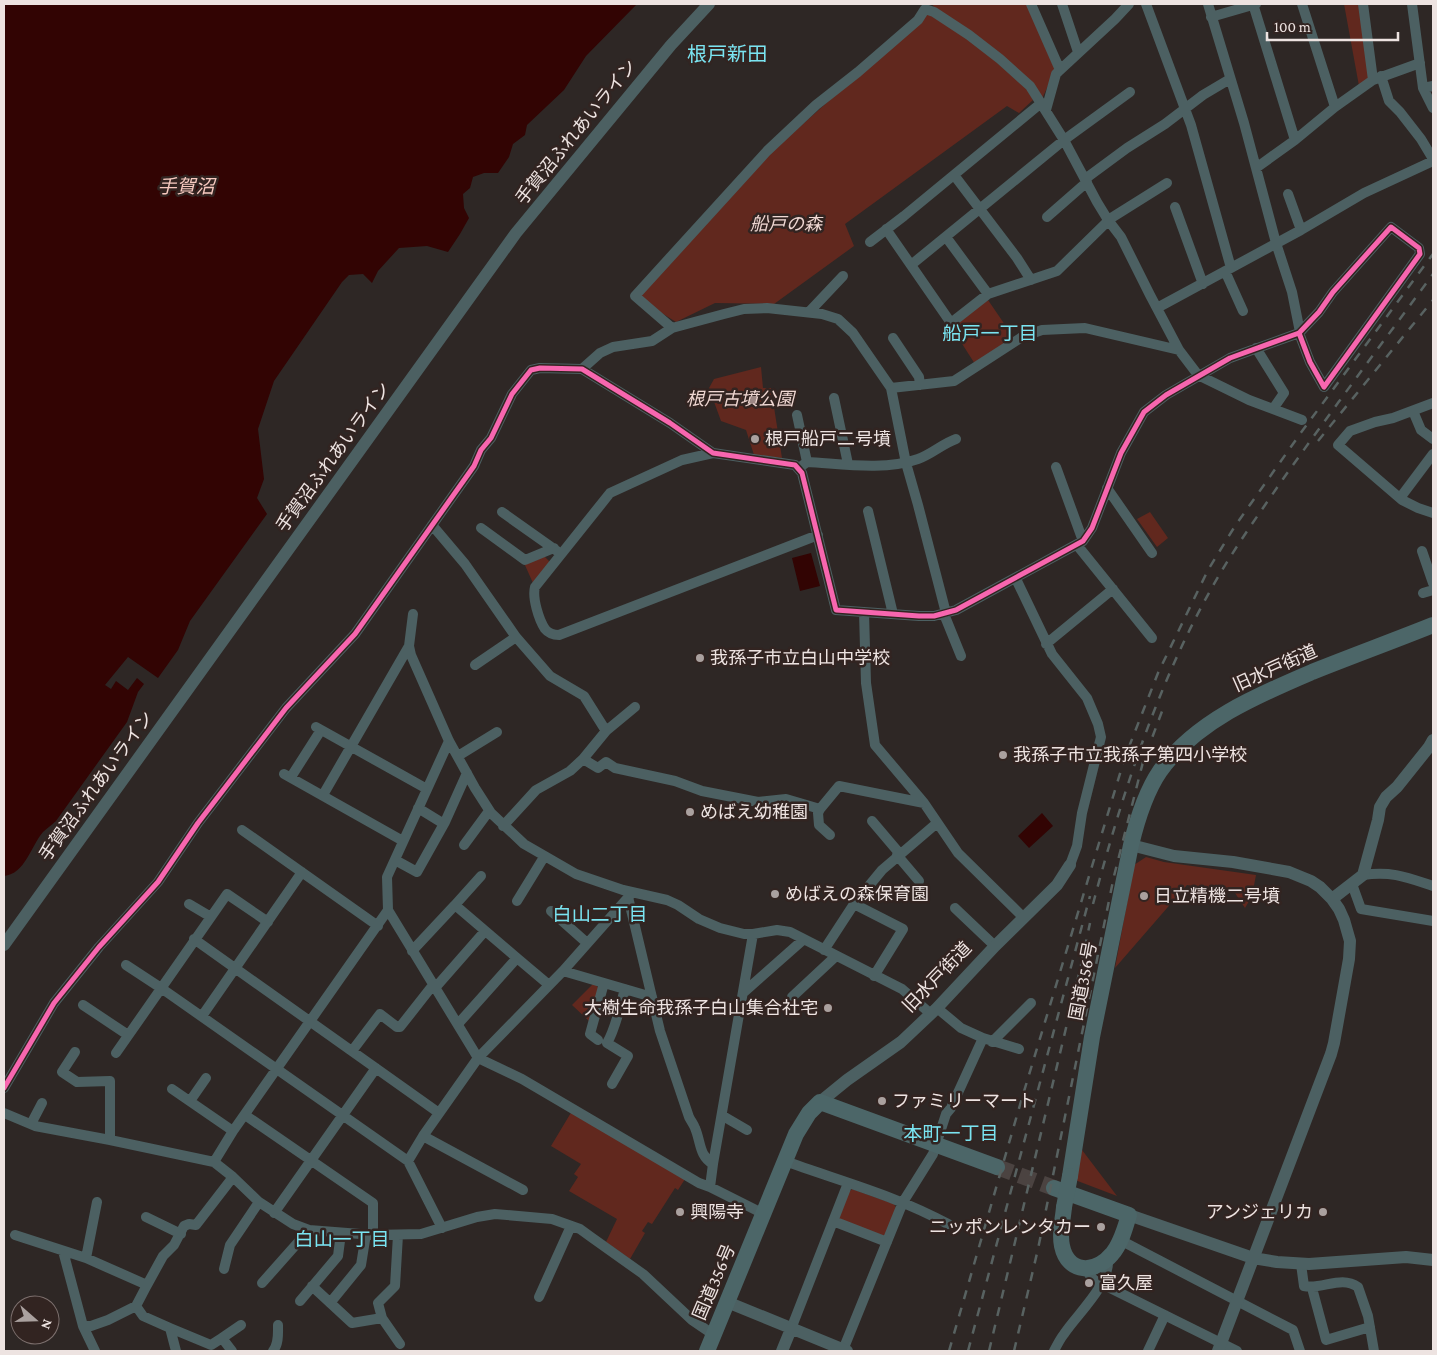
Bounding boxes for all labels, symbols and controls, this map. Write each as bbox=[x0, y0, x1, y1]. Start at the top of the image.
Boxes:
scale bar bbox=[1267, 10, 1398, 42]
text: 100 m bbox=[1274, 19, 1311, 35]
district label: 根戸新田 bbox=[687, 43, 767, 65]
street label: 手賀沼ふれあいライン bbox=[512, 56, 640, 208]
water label: 手賀沼 bbox=[157, 176, 217, 197]
park label: 船戸の森 bbox=[750, 214, 824, 234]
district label: 船戸一丁目 bbox=[942, 323, 1038, 344]
street label: 手賀沼ふれあいライン bbox=[272, 378, 394, 536]
park label: 根戸古墳公園 bbox=[686, 389, 797, 409]
place label: 根戸船戸二号墳 bbox=[765, 429, 891, 449]
marker: 根戸船戸二号墳 bbox=[749, 433, 761, 445]
street label: 旧水戸街道 bbox=[1230, 641, 1320, 695]
place label: 我孫子市立白山中学校 bbox=[710, 648, 890, 668]
marker: 我孫子市立白山中学校 bbox=[694, 652, 706, 664]
street label: 手賀沼ふれあいライン bbox=[35, 707, 157, 865]
place label: 我孫子市立我孫子第四小学校 bbox=[1013, 745, 1247, 765]
marker: 我孫子市立我孫子第四小学校 bbox=[997, 749, 1009, 761]
place label: めばえ幼稚園 bbox=[700, 802, 808, 822]
marker: めばえ幼稚園 bbox=[684, 806, 696, 818]
place label: めばえの森保育園 bbox=[785, 884, 929, 904]
place label: 日立精機二号墳 bbox=[1154, 886, 1280, 906]
marker: めばえの森保育園 bbox=[769, 888, 781, 900]
marker: 日立精機二号墳 bbox=[1138, 890, 1150, 902]
district label: 白山二丁目 bbox=[552, 904, 648, 925]
street label: 旧水戸街道 bbox=[899, 938, 975, 1016]
street label: 国道356号 bbox=[1066, 940, 1100, 1022]
place label: 大樹生命我孫子白山集合社宅 bbox=[584, 998, 818, 1018]
marker: 大樹生命我孫子白山集合社宅 bbox=[822, 1002, 834, 1014]
place label: ファミリーマート bbox=[892, 1091, 1036, 1111]
marker: ファミリーマート bbox=[876, 1095, 888, 1107]
district label: 本町一丁目 bbox=[903, 1123, 999, 1144]
place label: 興陽寺 bbox=[690, 1202, 744, 1222]
place label: アンジェリカ bbox=[1206, 1202, 1313, 1222]
marker: 興陽寺 bbox=[674, 1206, 686, 1218]
marker: アンジェリカ bbox=[1317, 1206, 1329, 1218]
place label: ニッポンレンタカー bbox=[929, 1217, 1091, 1237]
marker: ニッポンレンタカー bbox=[1095, 1221, 1107, 1233]
district label: 白山一丁目 bbox=[294, 1229, 390, 1250]
street label: 国道356号 bbox=[689, 1241, 739, 1323]
place label: 富久屋 bbox=[1099, 1273, 1153, 1293]
marker: 富久屋 bbox=[1083, 1277, 1095, 1289]
north arrow bbox=[10, 1295, 60, 1345]
text: N bbox=[38, 1317, 56, 1332]

